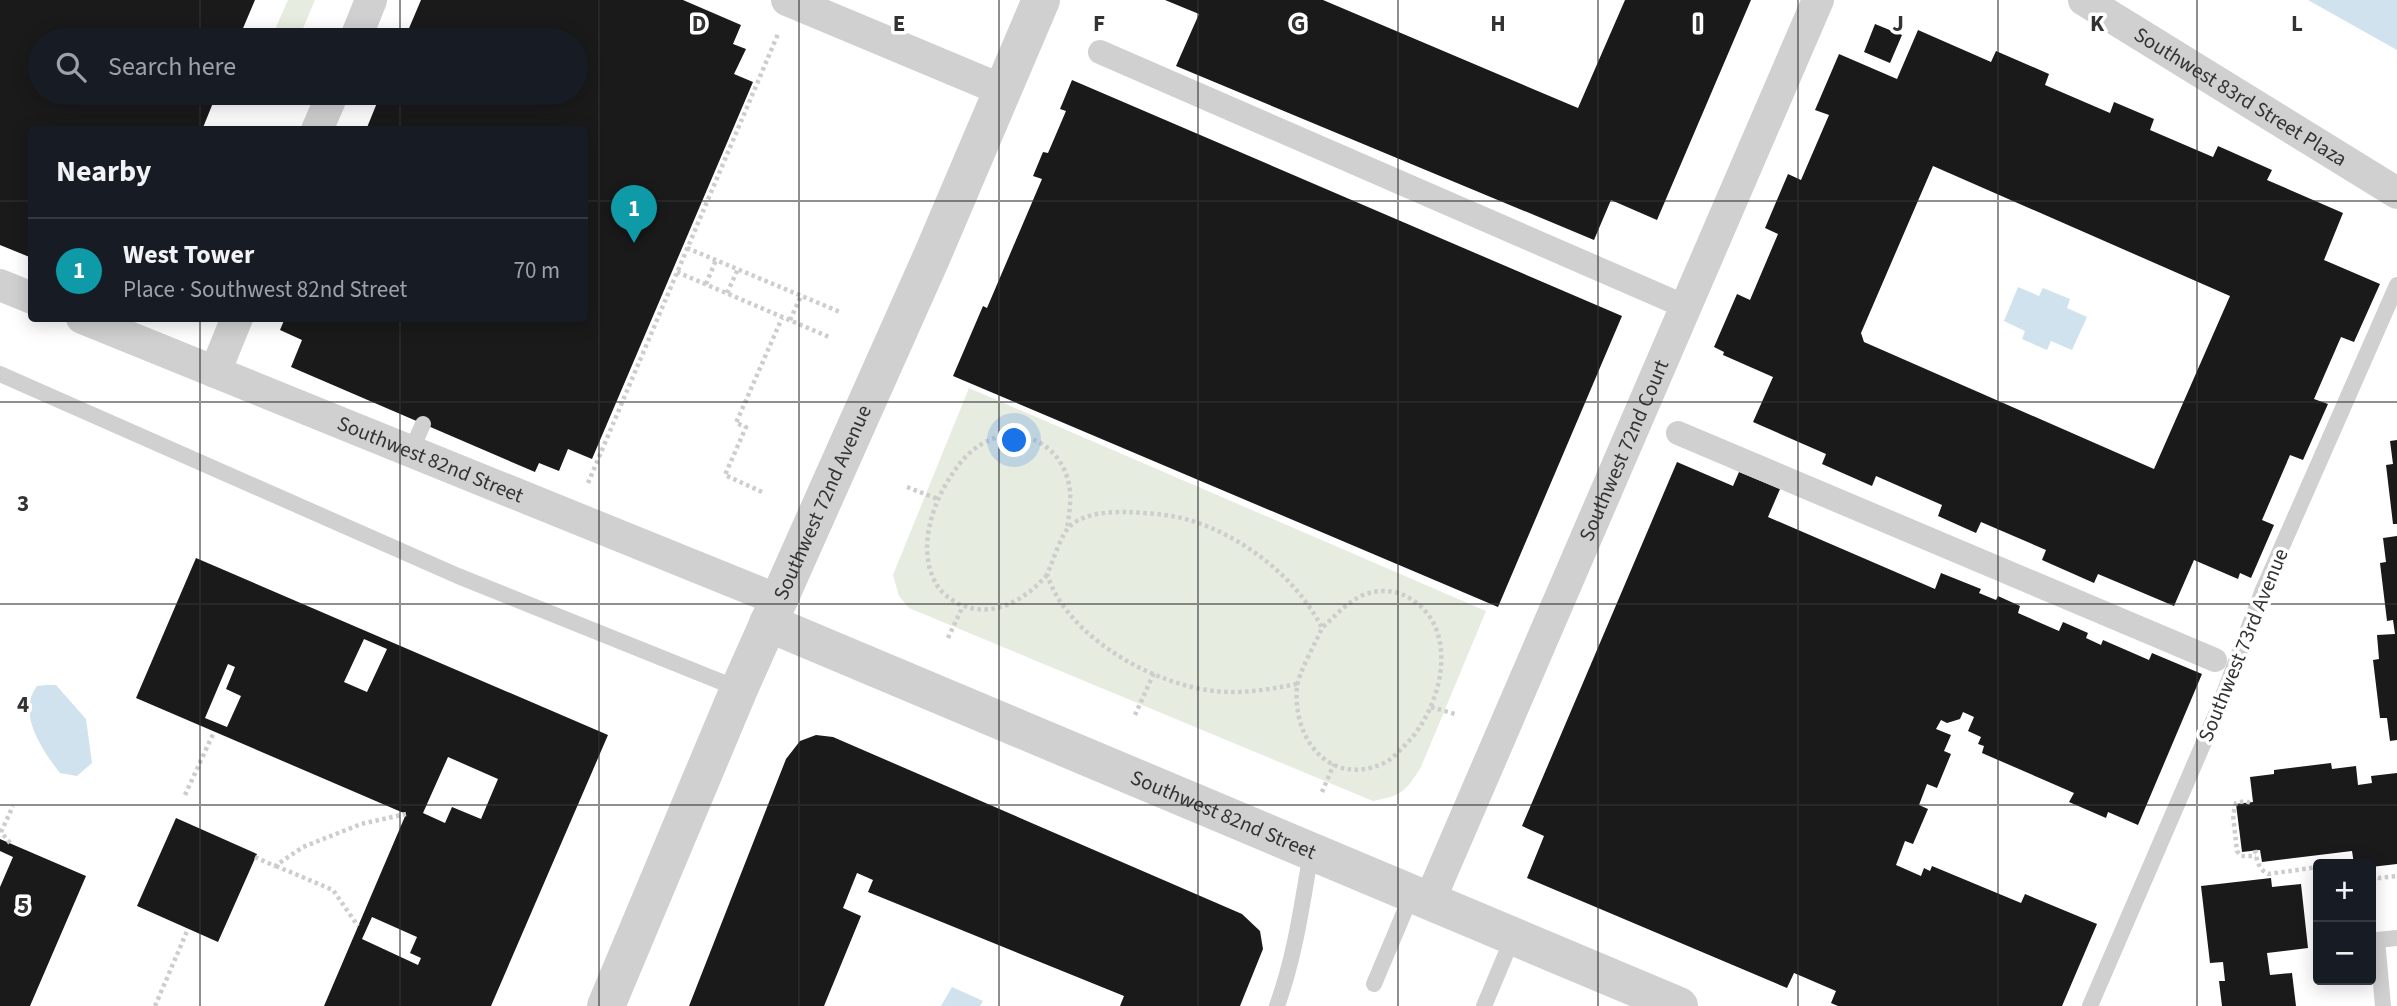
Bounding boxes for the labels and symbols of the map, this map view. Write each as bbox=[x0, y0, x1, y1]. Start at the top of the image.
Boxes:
text: D bbox=[692, 7, 706, 40]
text: E bbox=[893, 7, 905, 40]
text: F bbox=[1093, 7, 1105, 40]
text: G bbox=[1291, 7, 1305, 40]
text: H bbox=[1490, 7, 1506, 40]
text: I bbox=[1695, 7, 1701, 40]
text: J bbox=[1892, 7, 1904, 40]
text: K bbox=[2090, 7, 2105, 40]
text: L bbox=[2291, 7, 2303, 40]
street label: Southwest 83rd Street Plaza bbox=[2128, 19, 2353, 174]
pin: 1 bbox=[611, 185, 657, 243]
street label: Southwest 72nd Court bbox=[1571, 355, 1676, 546]
street label: Southwest 72nd Avenue bbox=[766, 400, 879, 605]
street label: Southwest 82nd Street bbox=[333, 408, 528, 510]
your location bbox=[997, 423, 1031, 457]
text: 3 bbox=[17, 487, 29, 520]
street label: Southwest 73rd Avenue bbox=[2190, 544, 2296, 746]
text: 4 bbox=[17, 688, 29, 721]
street label: Southwest 82nd Street bbox=[1126, 762, 1321, 867]
text: 5 bbox=[17, 889, 29, 922]

